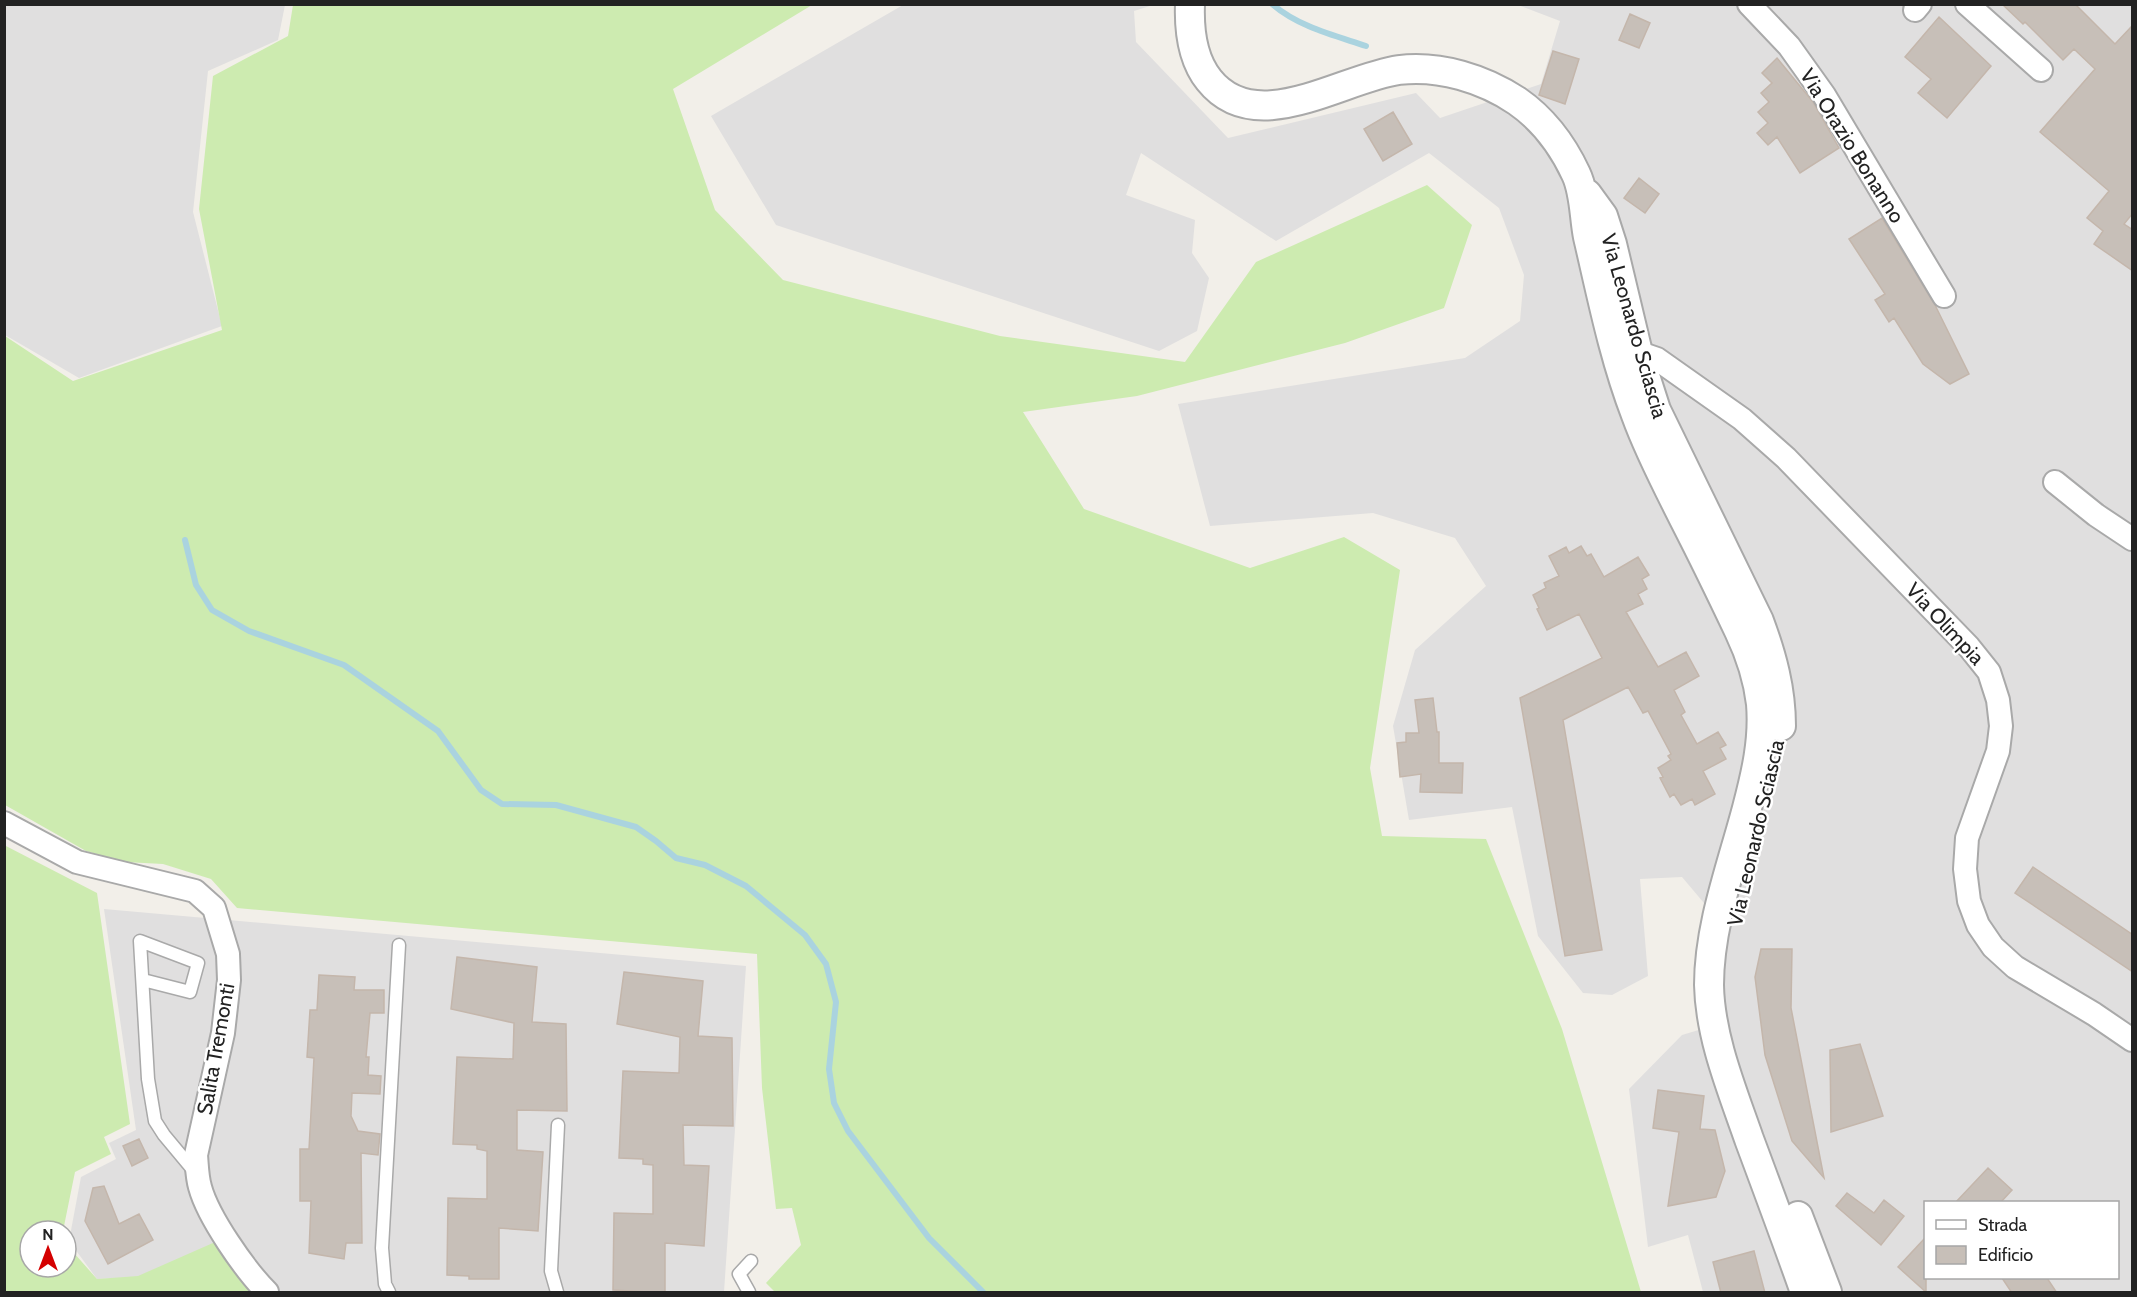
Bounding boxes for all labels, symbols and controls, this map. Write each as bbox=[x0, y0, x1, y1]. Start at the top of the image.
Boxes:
street label: Via Orazio Bonanno bbox=[1795, 64, 1910, 227]
street label: Via Leonardo Sciascia bbox=[1596, 231, 1673, 421]
street label: Via Olimpia bbox=[1901, 577, 1990, 670]
street label: Via Leonardo Sciascia bbox=[1722, 737, 1789, 929]
street label: Salita Tremonti bbox=[192, 981, 239, 1117]
legend bbox=[1924, 1201, 2119, 1279]
text: Strada bbox=[1978, 1214, 2028, 1236]
north arrow bbox=[18, 1219, 78, 1279]
text: N bbox=[42, 1225, 54, 1244]
text: Edificio bbox=[1978, 1244, 2033, 1266]

